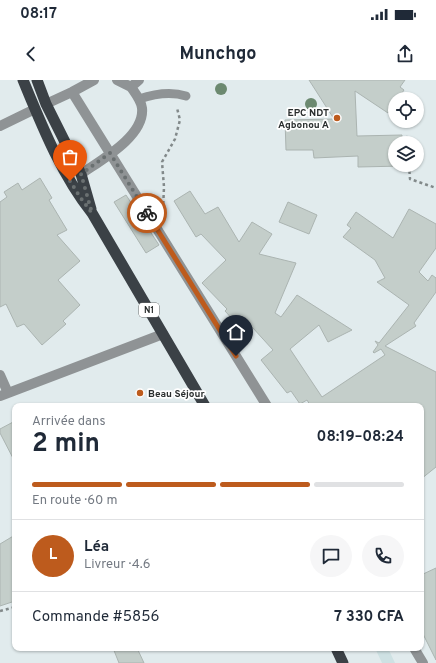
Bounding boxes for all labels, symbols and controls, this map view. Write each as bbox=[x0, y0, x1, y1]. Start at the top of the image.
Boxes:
text: 08:17 bbox=[20, 5, 57, 24]
icon: back bbox=[20, 43, 42, 65]
text: Munchgo bbox=[180, 43, 256, 66]
icon: share bbox=[394, 43, 416, 65]
map controls bbox=[388, 92, 424, 172]
button: locate bbox=[388, 92, 424, 128]
place label: EPC NDT Agbonou A bbox=[278, 107, 329, 132]
marker: EPC NDT Agbonou A bbox=[332, 113, 342, 123]
button: layers bbox=[388, 136, 424, 172]
pin bbox=[53, 140, 87, 181]
icon: bag bbox=[59, 146, 81, 168]
courier bbox=[127, 193, 167, 233]
icon: bike bbox=[136, 202, 158, 224]
road number: N1 bbox=[139, 303, 159, 317]
pin bbox=[219, 315, 253, 356]
icon: home bbox=[225, 321, 247, 343]
marker: Beau Séjour bbox=[135, 388, 145, 398]
place label: Beau Séjour bbox=[148, 388, 205, 401]
text: Arrivée dans bbox=[32, 414, 105, 430]
text: 2 min bbox=[32, 428, 100, 461]
text: 08:19–08:24 bbox=[317, 428, 404, 447]
text: En route · 60 m bbox=[32, 493, 117, 509]
button: chat bbox=[310, 535, 352, 577]
button: phone bbox=[362, 535, 404, 577]
text: Léa bbox=[84, 538, 109, 557]
text: L bbox=[49, 546, 57, 565]
text: Livreur · 4.6 bbox=[84, 557, 150, 573]
text: Commande #5856 bbox=[32, 608, 160, 627]
text: 7 330 CFA bbox=[334, 608, 404, 627]

